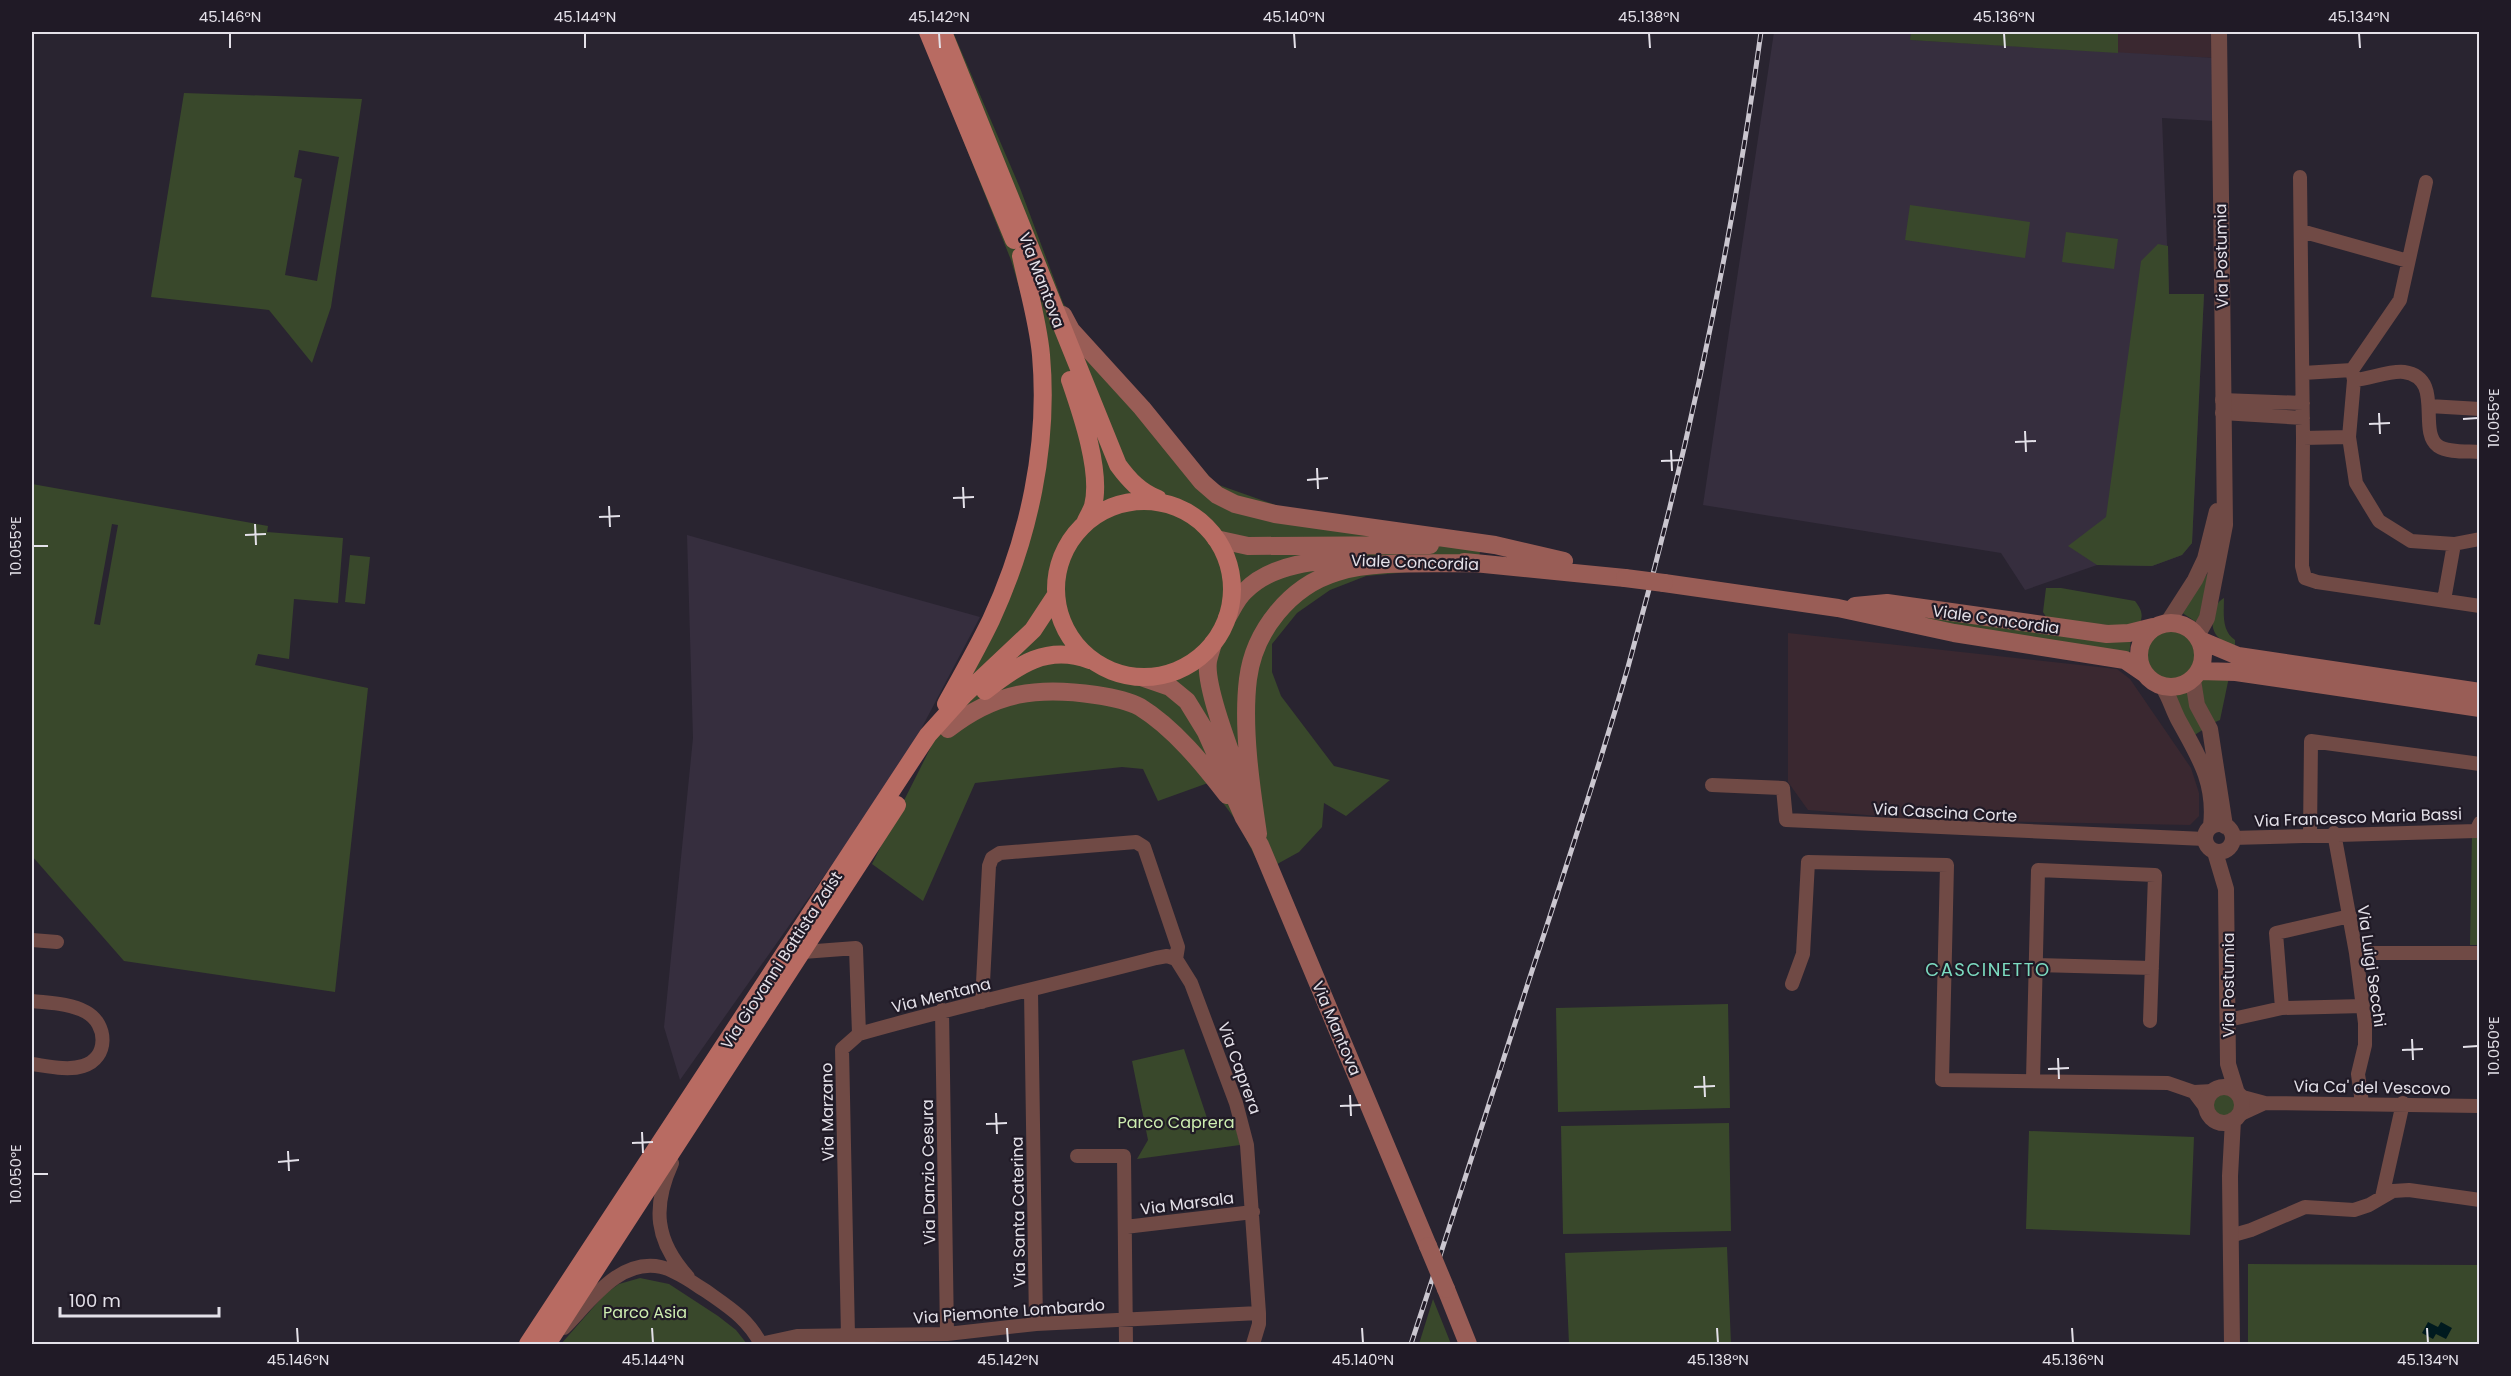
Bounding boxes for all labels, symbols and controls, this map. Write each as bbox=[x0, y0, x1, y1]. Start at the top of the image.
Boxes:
text: 45.146°N bbox=[199, 6, 261, 27]
text: 45.144°N bbox=[554, 6, 616, 27]
text: 45.142°N bbox=[908, 6, 970, 27]
text: 45.140°N bbox=[1263, 6, 1325, 27]
text: 45.138°N bbox=[1618, 6, 1680, 27]
text: 45.136°N bbox=[1973, 6, 2035, 27]
text: 45.134°N bbox=[2328, 6, 2390, 27]
street label: Via Postumia bbox=[2209, 203, 2234, 309]
street label: Via Mantova bbox=[1013, 229, 1070, 331]
text: 10.055°E bbox=[2483, 388, 2504, 448]
text: 10.055°E bbox=[5, 516, 26, 576]
street label: Viale Concordia bbox=[1351, 549, 1479, 576]
street label: Viale Concordia bbox=[1931, 599, 2061, 640]
street label: Via Cascina Corte bbox=[1872, 797, 2018, 828]
street label: Via Francesco Maria Bassi bbox=[2254, 802, 2462, 833]
street label: Via Giovanni Battista Zaist bbox=[715, 867, 848, 1054]
street label: Via Luigi Secchi bbox=[2352, 904, 2391, 1029]
street label: Via Postumia bbox=[2217, 933, 2240, 1038]
district label: CASCINETTO bbox=[1925, 957, 2051, 982]
street label: Via Mentana bbox=[889, 972, 993, 1019]
street label: Via Mantova bbox=[1306, 977, 1367, 1079]
text: 10.050°E bbox=[2483, 1016, 2504, 1076]
street label: Via Caprera bbox=[1212, 1019, 1267, 1117]
street label: Via Marzano bbox=[815, 1062, 840, 1162]
street label: Via Ca' del Vescovo bbox=[2293, 1075, 2451, 1100]
street label: Via Danzio Cesura bbox=[916, 1099, 941, 1245]
park label: Parco Caprera bbox=[1118, 1111, 1234, 1134]
street label: Via Santa Caterina bbox=[1006, 1136, 1031, 1288]
text: 10.050°E bbox=[5, 1144, 26, 1204]
street label: Via Marsala bbox=[1139, 1186, 1235, 1221]
scale bar bbox=[60, 1280, 219, 1318]
text: 100 m bbox=[69, 1288, 121, 1313]
street label: Via Piemonte Lombardo bbox=[912, 1293, 1106, 1330]
park label: Parco Asia bbox=[603, 1301, 687, 1324]
text: 45.146°N bbox=[267, 1349, 329, 1370]
text: 45.144°N bbox=[622, 1349, 684, 1370]
text: 45.142°N bbox=[977, 1349, 1039, 1370]
text: 45.140°N bbox=[1332, 1349, 1394, 1370]
text: 45.138°N bbox=[1687, 1349, 1749, 1370]
text: 45.136°N bbox=[2042, 1349, 2104, 1370]
text: 45.134°N bbox=[2397, 1349, 2459, 1370]

